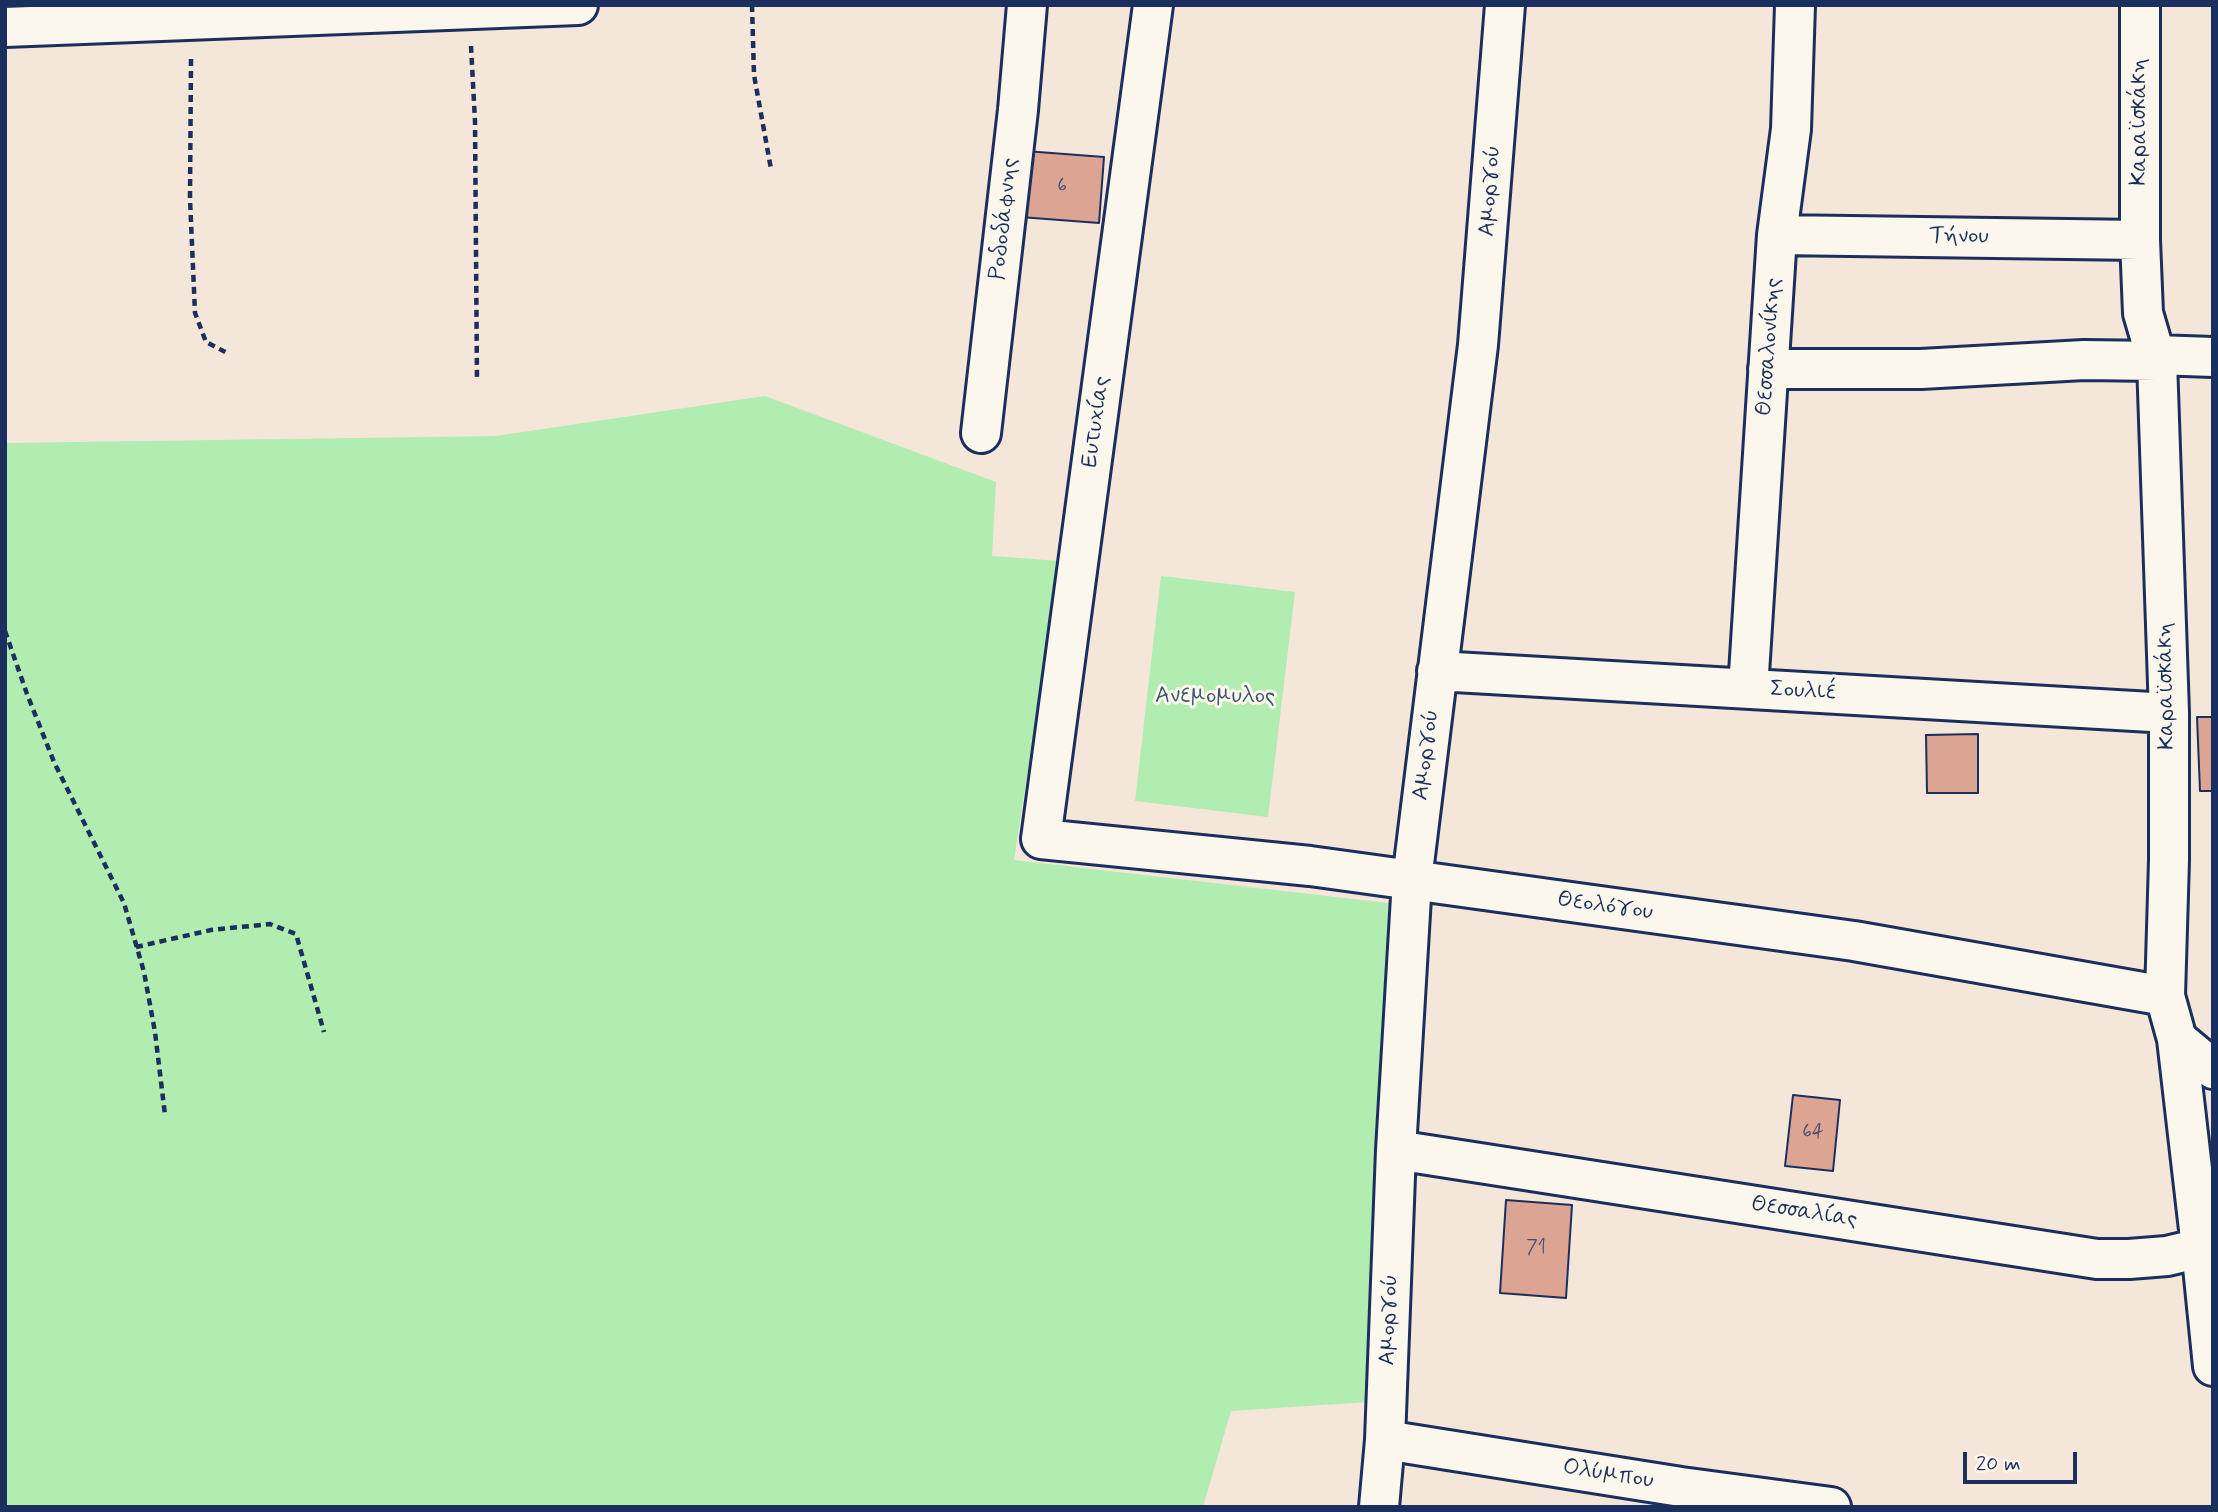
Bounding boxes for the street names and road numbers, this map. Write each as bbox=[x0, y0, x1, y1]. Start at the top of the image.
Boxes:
street label: Καραϊσκάκη bbox=[2126, 58, 2154, 186]
street label: Αμοργού bbox=[1474, 144, 1508, 238]
street label: Ροδοδάφνης bbox=[985, 157, 1025, 281]
street label: Τήνου bbox=[1929, 223, 1989, 251]
street label: Θεσσαλονίκης bbox=[1751, 277, 1789, 417]
street label: Ευτυχίας bbox=[1077, 375, 1117, 469]
street label: Καραϊσκάκη bbox=[2152, 622, 2182, 750]
street label: Σουλιέ bbox=[1769, 676, 1837, 708]
street label: Αμοργού bbox=[1408, 708, 1446, 802]
street label: Θεολόγου bbox=[1555, 887, 1655, 927]
street label: Θεσσαλίας bbox=[1749, 1191, 1859, 1235]
street label: Αμοργού bbox=[1375, 1274, 1405, 1366]
street label: Ολύμπου bbox=[1561, 1454, 1655, 1496]

